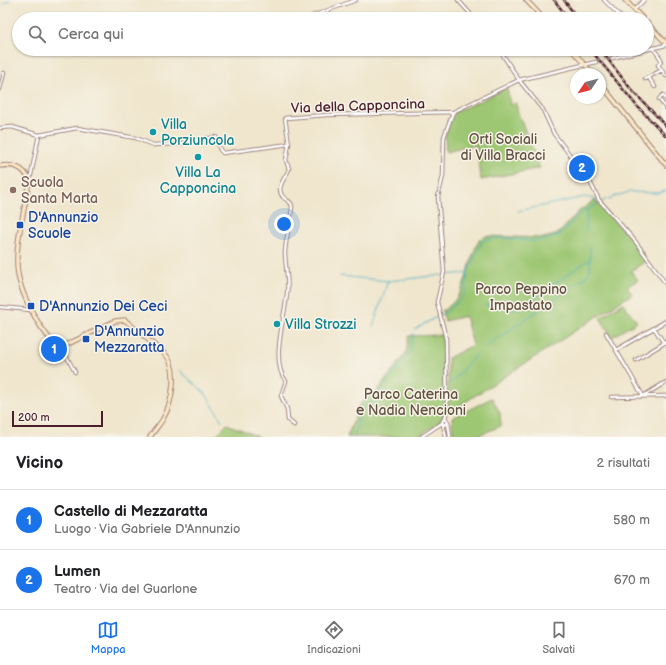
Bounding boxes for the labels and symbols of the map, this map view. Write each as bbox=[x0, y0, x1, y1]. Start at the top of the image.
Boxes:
north arrow bbox=[570, 68, 606, 104]
street label: Via della Capponcina bbox=[291, 95, 425, 117]
place label: Villa Porziuncola bbox=[161, 116, 235, 149]
marker: Villa Porziuncola bbox=[148, 127, 158, 137]
park label: Orti Sociali di Villa Bracci bbox=[461, 131, 545, 164]
marker: Villa La Capponcina bbox=[193, 152, 203, 162]
pin: 2 bbox=[569, 153, 595, 183]
place label: Villa La Capponcina bbox=[160, 164, 236, 197]
place label: Scuola Santa Marta bbox=[21, 174, 98, 207]
marker: Scuola Santa Marta bbox=[8, 185, 18, 195]
place label: D'Annunzio Scuole bbox=[28, 209, 98, 242]
your location bbox=[274, 214, 294, 234]
marker: D'Annunzio Scuole bbox=[15, 220, 25, 230]
park label: Parco Peppino Impastato bbox=[475, 281, 567, 314]
place label: D'Annunzio Dei Ceci bbox=[39, 298, 168, 315]
marker: D'Annunzio Dei Ceci bbox=[26, 301, 36, 311]
place label: Villa Strozzi bbox=[285, 316, 357, 333]
marker: Villa Strozzi bbox=[272, 319, 282, 329]
place label: D'Annunzio Mezzaratta bbox=[94, 323, 164, 356]
pin: 1 bbox=[41, 334, 67, 364]
marker: D'Annunzio Mezzaratta bbox=[81, 334, 91, 344]
park label: Parco Caterina e Nadia Nencioni bbox=[356, 386, 466, 419]
scale bar bbox=[12, 409, 103, 428]

